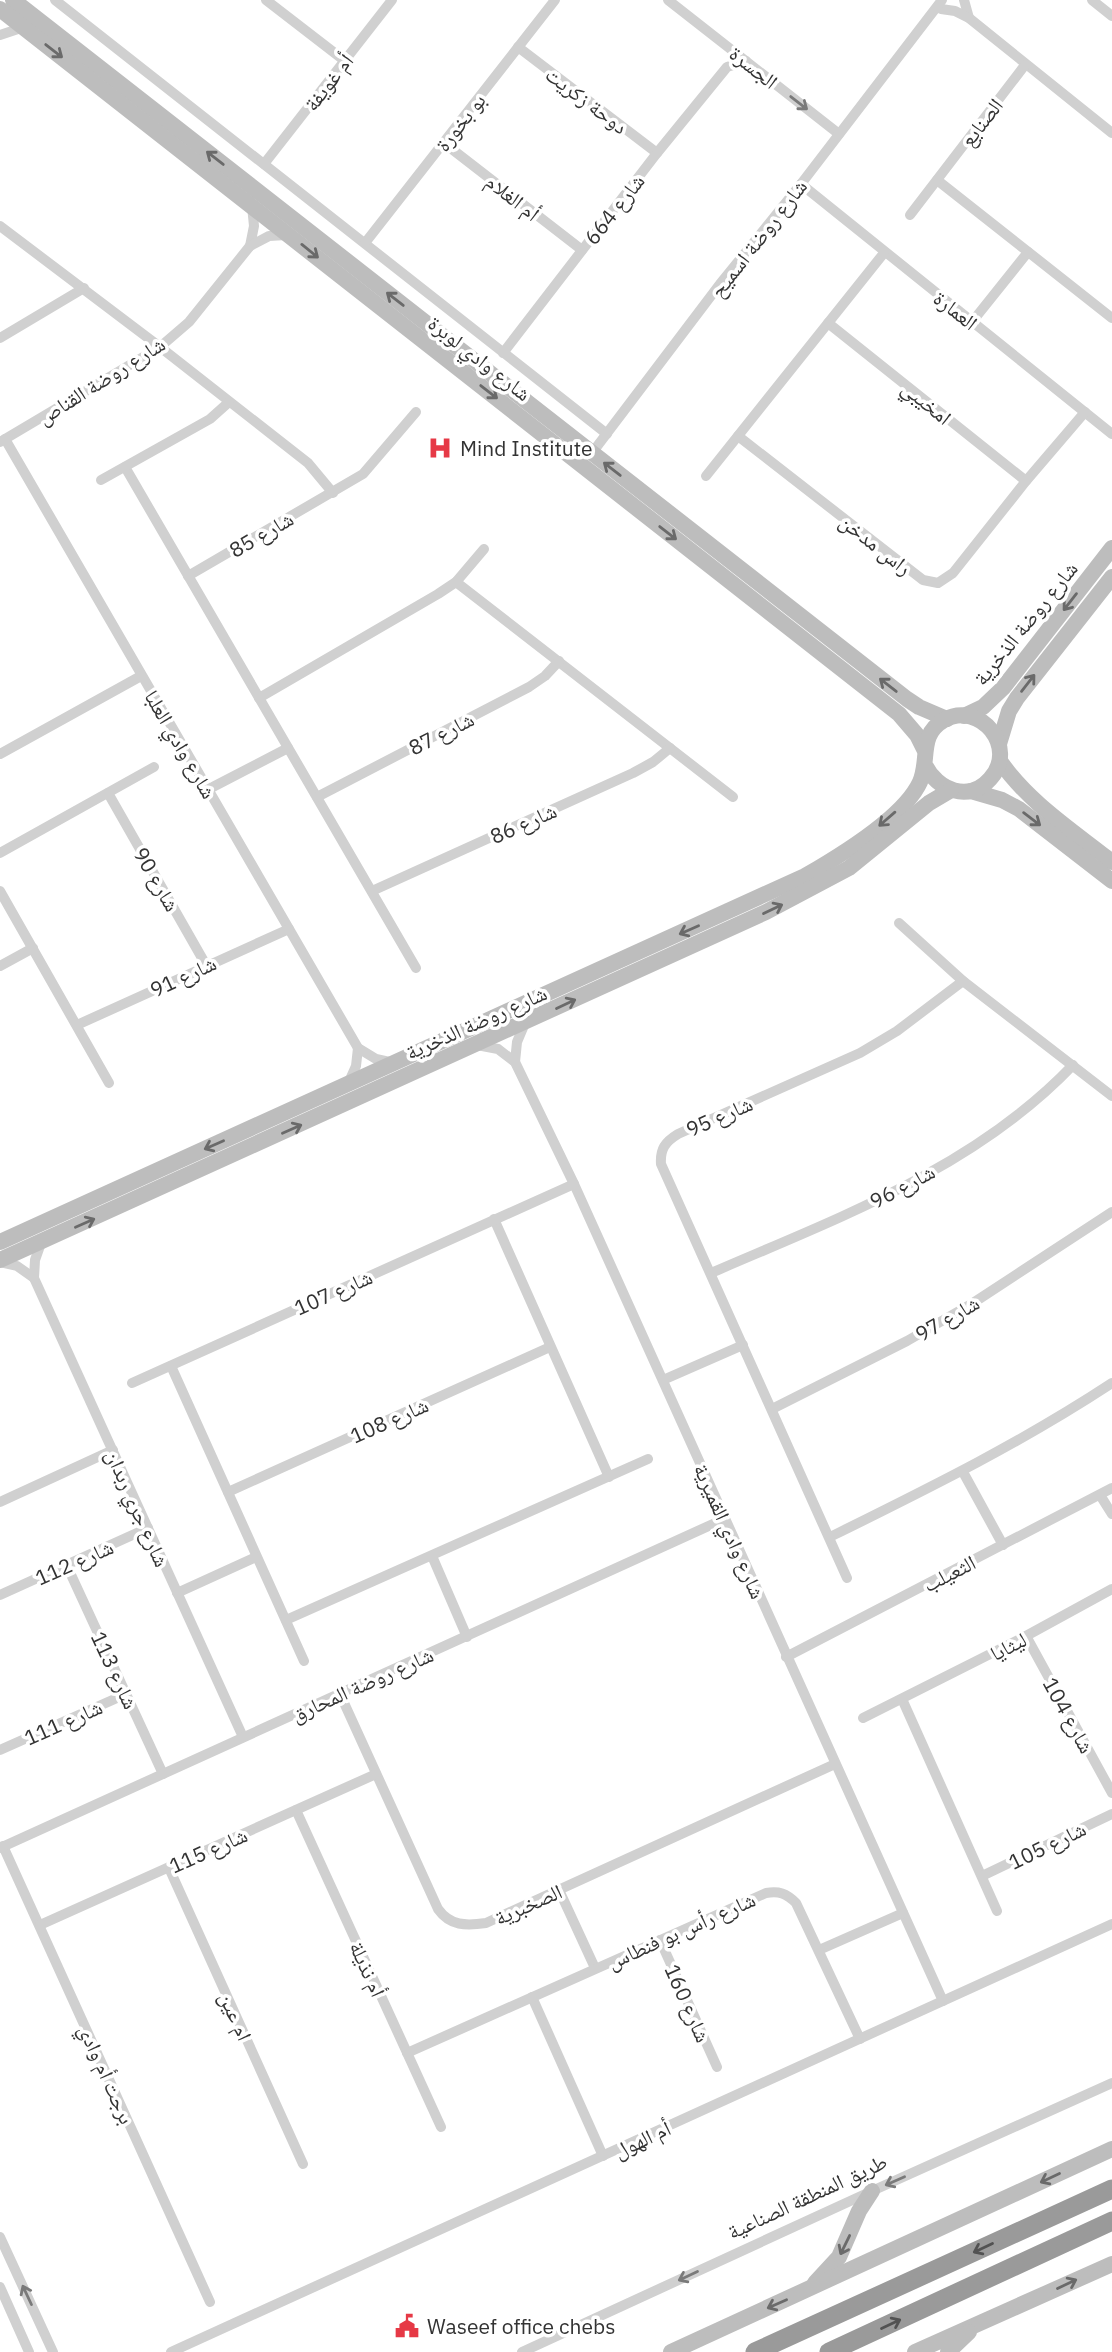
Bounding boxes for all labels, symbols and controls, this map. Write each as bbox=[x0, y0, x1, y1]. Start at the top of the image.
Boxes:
street label: الجسرة bbox=[724, 39, 784, 95]
one-way arrow bbox=[44, 43, 62, 58]
street label: أم غويفة bbox=[297, 48, 360, 117]
street label: دوحة زكريت bbox=[540, 60, 634, 140]
street label: بو بخورة bbox=[428, 87, 492, 157]
street label: الصنايع bbox=[953, 92, 1009, 152]
one-way arrow bbox=[789, 95, 808, 110]
one-way arrow bbox=[207, 151, 225, 166]
street label: أم الغلام bbox=[480, 167, 546, 228]
street label: شارع 664 bbox=[578, 168, 650, 250]
street label: شارع روضة اسميح bbox=[703, 173, 813, 303]
one-way arrow bbox=[301, 243, 319, 259]
street label: العمارة bbox=[928, 284, 984, 336]
one-way arrow bbox=[386, 291, 404, 306]
street label: شارع وادي لوبرة bbox=[421, 309, 537, 410]
street label: شارع روضة القناص bbox=[32, 329, 170, 431]
street label: امخيبي bbox=[894, 373, 958, 433]
one-way arrow bbox=[479, 385, 497, 400]
hospital icon: Mind Institute bbox=[426, 434, 454, 462]
place label: Mind Institute bbox=[460, 434, 593, 462]
one-way arrow bbox=[604, 462, 622, 477]
street label: شارع 85 bbox=[224, 504, 298, 564]
street label: راس مدخن bbox=[834, 507, 918, 581]
one-way arrow bbox=[658, 525, 676, 540]
street label: شارع روضة الذخرية bbox=[966, 555, 1084, 691]
one-way arrow bbox=[1063, 593, 1078, 611]
one-way arrow bbox=[1021, 675, 1036, 693]
one-way arrow bbox=[879, 677, 898, 692]
street label: شارع وادي العلبا bbox=[136, 685, 223, 805]
street label: شارع 87 bbox=[403, 705, 479, 761]
street label: شارع 86 bbox=[485, 796, 561, 850]
one-way arrow bbox=[878, 811, 896, 827]
one-way arrow bbox=[1022, 811, 1041, 826]
street label: شارع 90 bbox=[127, 842, 187, 916]
one-way arrow bbox=[762, 902, 783, 915]
one-way arrow bbox=[679, 924, 701, 937]
street label: شارع 91 bbox=[145, 949, 221, 1003]
street label: شارع روضة الذخرية bbox=[401, 978, 551, 1066]
one-way arrow bbox=[555, 997, 576, 1011]
street label: شارع 95 bbox=[681, 1089, 757, 1143]
one-way arrow bbox=[281, 1122, 302, 1135]
one-way arrow bbox=[204, 1139, 225, 1152]
street label: شارع 96 bbox=[864, 1157, 940, 1215]
one-way arrow bbox=[74, 1216, 95, 1229]
street label: شارع 107 bbox=[290, 1262, 376, 1322]
street label: شارع 97 bbox=[910, 1288, 984, 1348]
street label: شارع 108 bbox=[346, 1390, 432, 1450]
street label: شارع جري ربدان bbox=[97, 1445, 176, 1573]
street label: شارع وادي القميرية bbox=[685, 1459, 772, 1604]
street label: شارع 112 bbox=[31, 1532, 117, 1592]
street label: الثعيلب bbox=[918, 1548, 980, 1598]
street label: ليثايا bbox=[985, 1625, 1031, 1667]
street label: شارع 113 bbox=[85, 1627, 145, 1713]
street label: شارع روضة المحارق bbox=[286, 1640, 438, 1728]
street label: شارع 104 bbox=[1037, 1672, 1101, 1758]
street label: شارع 111 bbox=[20, 1692, 106, 1752]
street label: شارع 105 bbox=[1004, 1814, 1090, 1876]
street label: شارع 115 bbox=[165, 1820, 251, 1880]
street label: الصخبرية bbox=[490, 1877, 566, 1931]
street label: شارع رأس بو فنطاس bbox=[602, 1885, 760, 1975]
street label: أم نذيلة bbox=[343, 1937, 393, 2002]
street label: شارع 160 bbox=[658, 1960, 718, 2046]
street label: ام عين bbox=[212, 1987, 259, 2045]
street label: برجت أم وادي bbox=[70, 2020, 141, 2130]
street label: أم الهول bbox=[609, 2114, 676, 2165]
street label: طريق المنطقة الصناعية bbox=[723, 2147, 891, 2245]
one-way arrow bbox=[1040, 2172, 1061, 2185]
one-way arrow bbox=[885, 2175, 906, 2188]
one-way arrow bbox=[837, 2234, 851, 2255]
one-way arrow bbox=[973, 2241, 994, 2255]
one-way arrow bbox=[678, 2269, 699, 2283]
one-way arrow bbox=[1056, 2277, 1077, 2290]
one-way arrow bbox=[19, 2284, 32, 2305]
one-way arrow bbox=[767, 2298, 788, 2312]
public building icon: Waseef office chebs bbox=[393, 2312, 421, 2340]
place label: Waseef office chebs bbox=[427, 2312, 615, 2340]
one-way arrow bbox=[880, 2316, 901, 2330]

